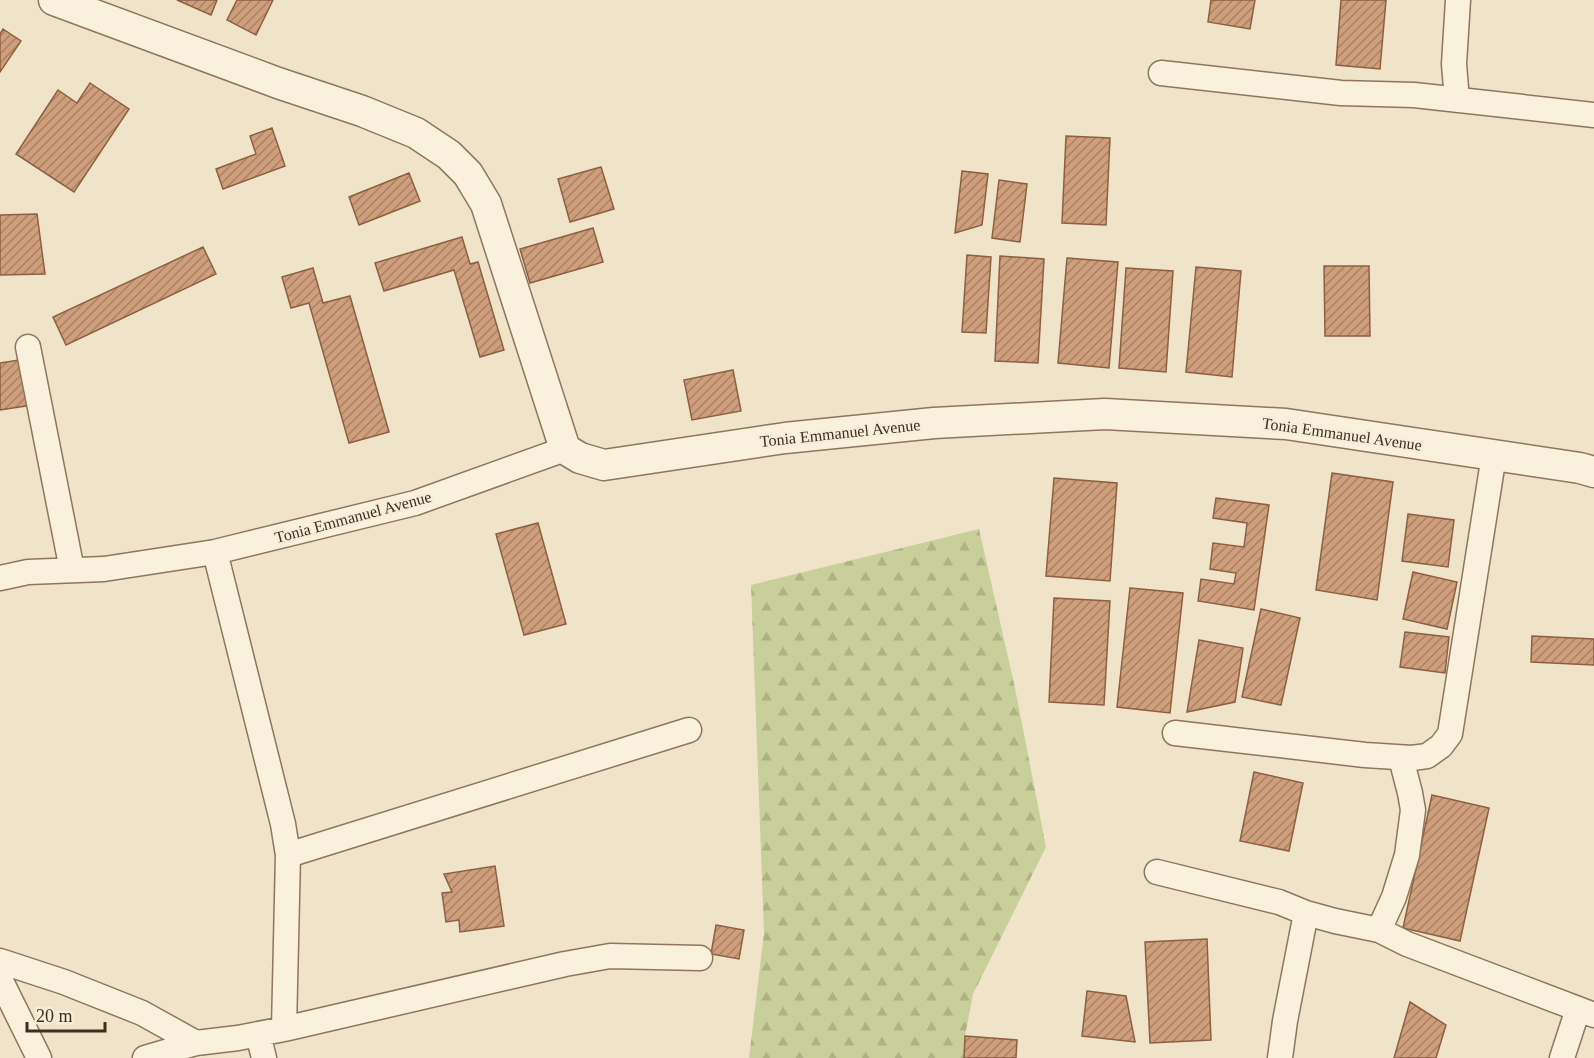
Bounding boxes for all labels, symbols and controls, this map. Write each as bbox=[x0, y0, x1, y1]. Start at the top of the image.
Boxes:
street label: Tonia Emmanuel Avenue bbox=[1261, 414, 1423, 454]
street label: Tonia Emmanuel Avenue bbox=[759, 416, 921, 450]
street label: Tonia Emmanuel Avenue bbox=[273, 488, 433, 546]
scale bar bbox=[27, 995, 105, 1033]
text: 20 m bbox=[36, 1006, 73, 1026]

